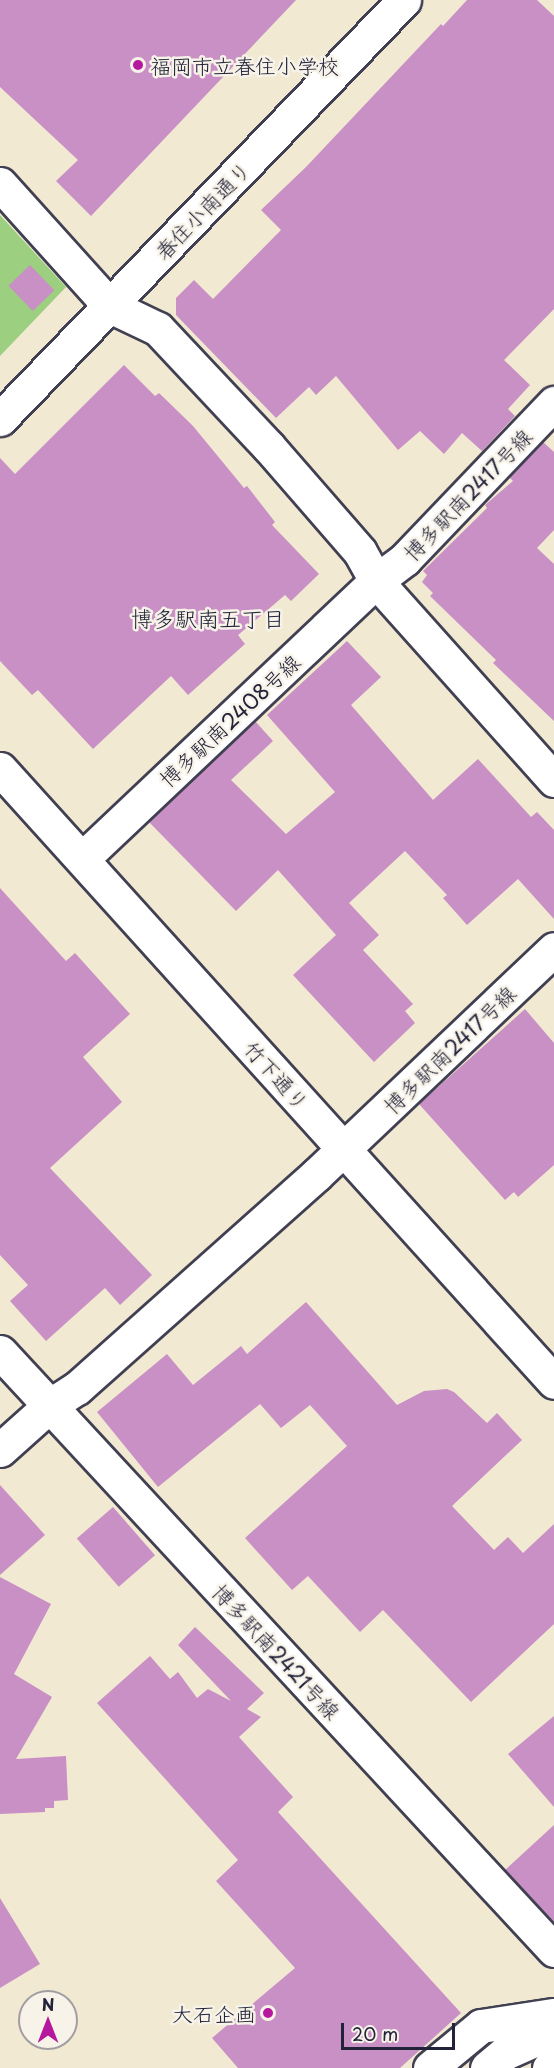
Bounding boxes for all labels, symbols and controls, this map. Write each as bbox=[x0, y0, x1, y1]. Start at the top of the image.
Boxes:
place label: 福岡市立春住小学校 bbox=[150, 52, 339, 78]
marker: 福岡市立春住小学校 bbox=[131, 58, 145, 72]
street label: 春住小南通り bbox=[149, 156, 255, 264]
street label: 博多駅南2417号線 bbox=[398, 423, 536, 565]
district label: 博多駅南五丁目 bbox=[131, 605, 285, 631]
street label: 博多駅南2408号線 bbox=[154, 648, 304, 792]
street label: 博多駅南2417号線 bbox=[378, 980, 520, 1118]
street label: 竹下通り bbox=[240, 1035, 314, 1115]
street label: 博多駅南2421号線 bbox=[208, 1578, 346, 1724]
north arrow bbox=[18, 1990, 78, 2050]
text: N bbox=[42, 1992, 54, 2016]
place label: 大石企画 bbox=[172, 2000, 256, 2026]
marker: 大石企画 bbox=[261, 2006, 275, 2020]
scale bar bbox=[344, 2011, 458, 2049]
text: 20 m bbox=[352, 2020, 398, 2047]

